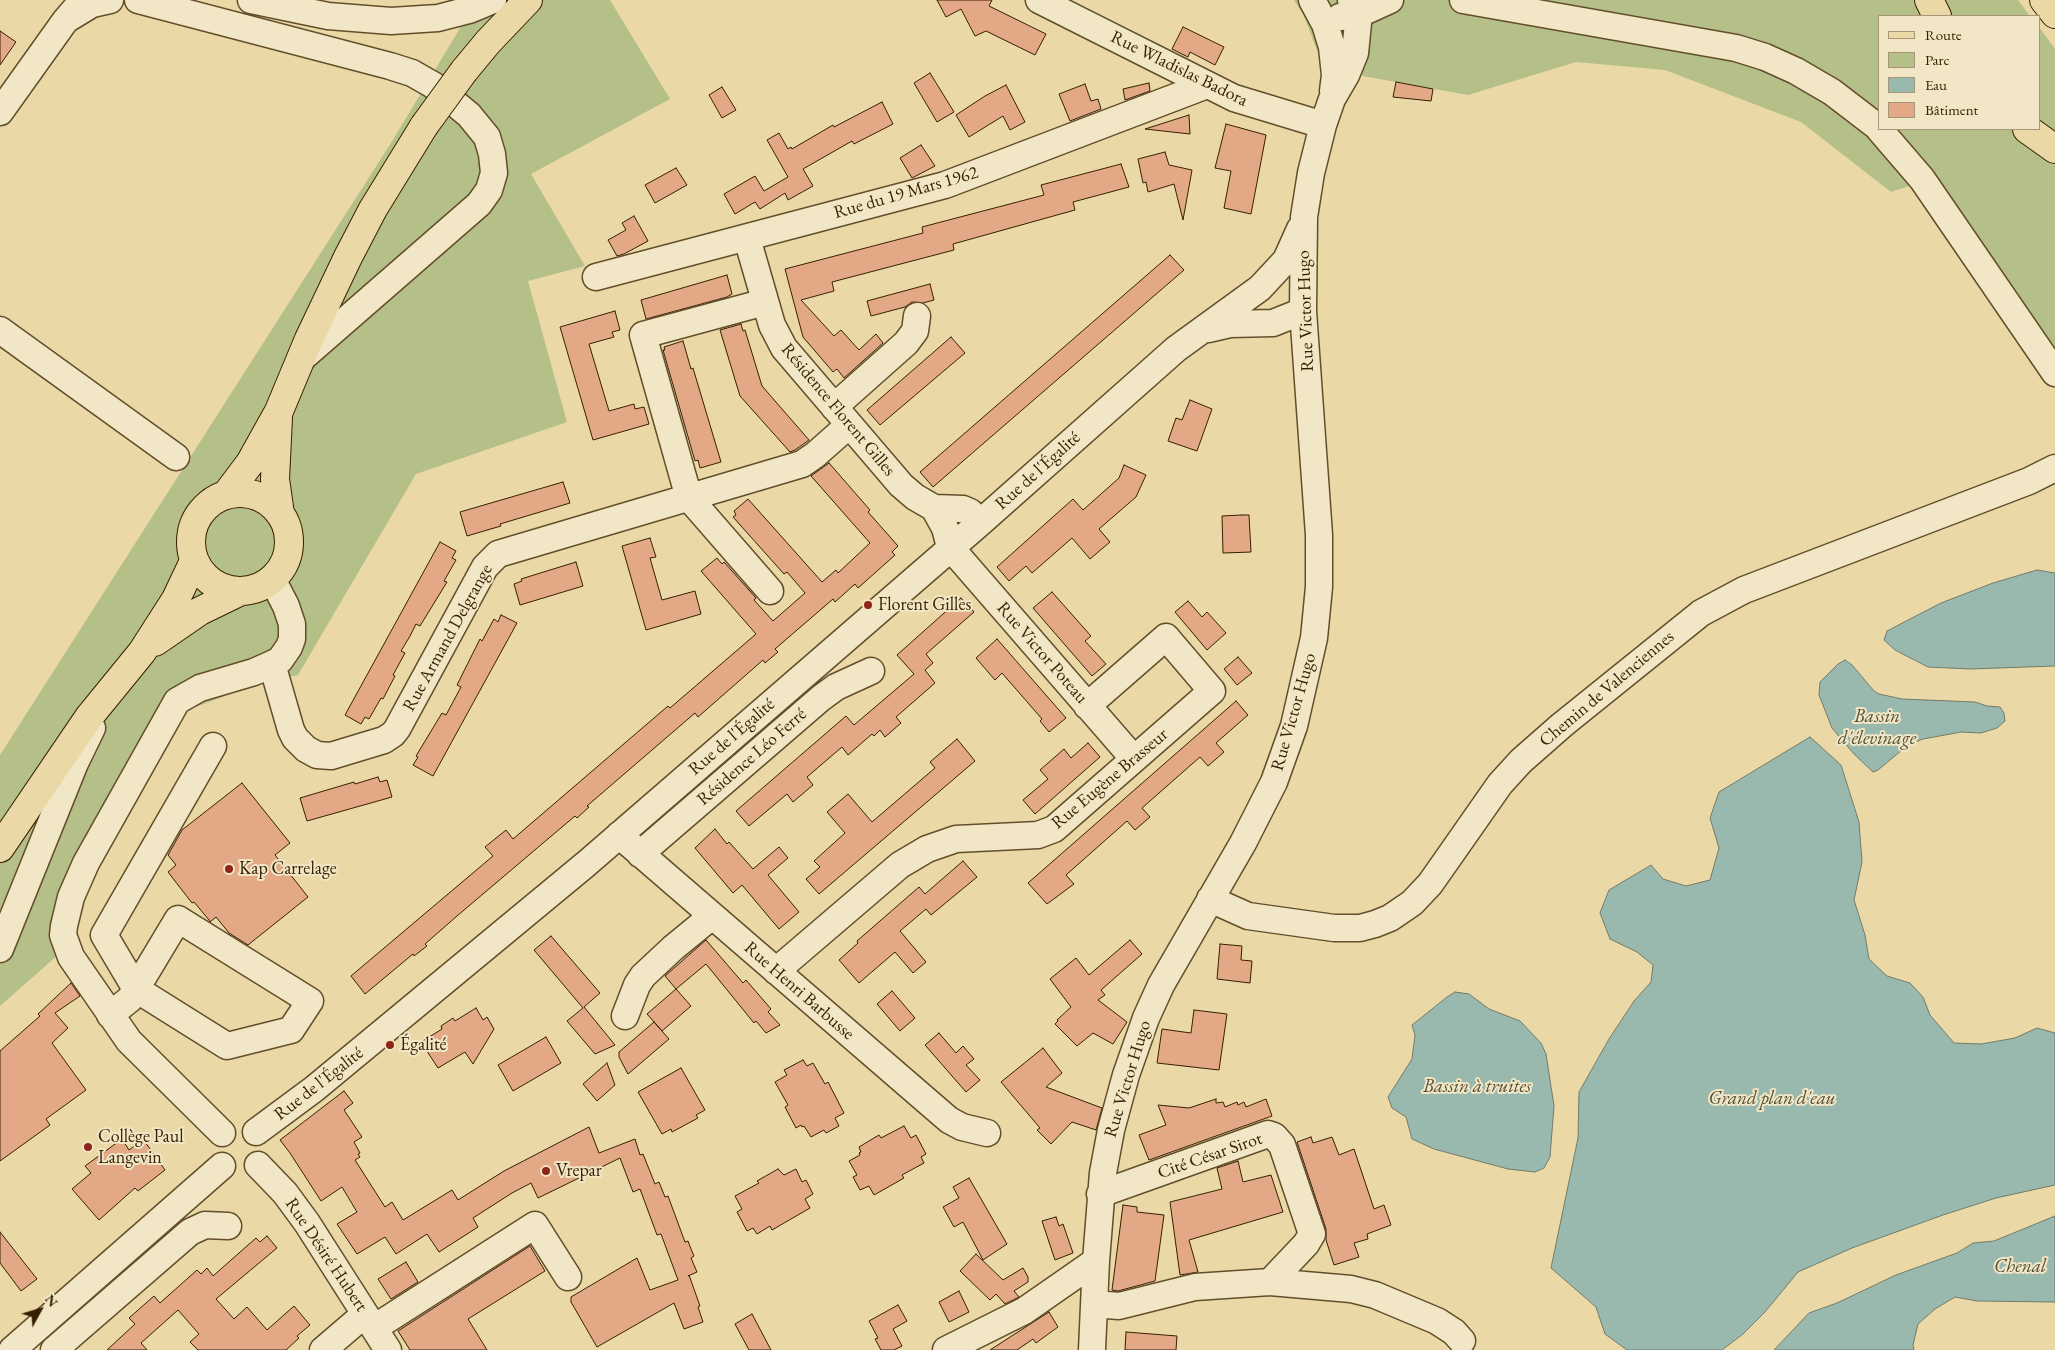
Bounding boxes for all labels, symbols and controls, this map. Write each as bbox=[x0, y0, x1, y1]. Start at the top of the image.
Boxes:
legend bbox=[1878, 15, 2040, 130]
text: Route bbox=[1925, 25, 1962, 44]
street label: Rue Wladislas Badora bbox=[1107, 26, 1251, 112]
text: Parc bbox=[1925, 50, 1950, 69]
text: Eau bbox=[1925, 75, 1947, 94]
text: Bâtiment bbox=[1925, 100, 1978, 119]
street label: Rue du 19 Mars 1962 bbox=[831, 162, 981, 224]
street label: Rue Victor Hugo bbox=[1293, 250, 1319, 372]
street label: Résidence Florent Gilles bbox=[776, 339, 900, 481]
street label: Rue de l'Égalité bbox=[991, 427, 1085, 515]
street label: Rue Armand Delgrange bbox=[399, 561, 497, 715]
place label: Florent Gilles bbox=[878, 594, 971, 616]
street label: Rue Victor Poteau bbox=[992, 598, 1092, 708]
marker: Florent Gilles bbox=[862, 599, 874, 611]
street label: Chemin de Valenciennes bbox=[1535, 626, 1679, 752]
street label: Rue Victor Hugo bbox=[1267, 651, 1321, 773]
street label: Rue de l'Égalité bbox=[684, 694, 780, 780]
street label: Résidence Léo Ferré bbox=[693, 704, 811, 810]
water label: Bassin d'élevinage bbox=[1838, 706, 1916, 750]
street label: Rue Eugène Brasseur bbox=[1047, 724, 1173, 834]
place label: Kap Carrelage bbox=[239, 858, 337, 880]
marker: Kap Carrelage bbox=[223, 863, 235, 875]
street label: Rue Henri Barbusse bbox=[739, 937, 859, 1045]
street label: Rue Victor Hugo bbox=[1100, 1018, 1156, 1140]
place label: Égalité bbox=[400, 1034, 447, 1056]
marker: Égalité bbox=[384, 1039, 396, 1051]
street label: Rue de l'Égalité bbox=[270, 1043, 368, 1125]
water label: Bassin à truites bbox=[1423, 1076, 1531, 1098]
water label: Grand plan d'eau bbox=[1708, 1088, 1836, 1110]
place label: Collège Paul Langevin bbox=[98, 1126, 184, 1168]
street label: Cité César Sirot bbox=[1155, 1128, 1265, 1184]
marker: Collège Paul Langevin bbox=[82, 1141, 94, 1153]
place label: Vrepar bbox=[556, 1160, 602, 1182]
marker: Vrepar bbox=[540, 1165, 552, 1177]
street label: Rue Désiré Hubert bbox=[280, 1194, 372, 1316]
water label: Chenal bbox=[1994, 1256, 2046, 1278]
north arrow bbox=[15, 1285, 65, 1335]
text: N bbox=[41, 1290, 62, 1311]

